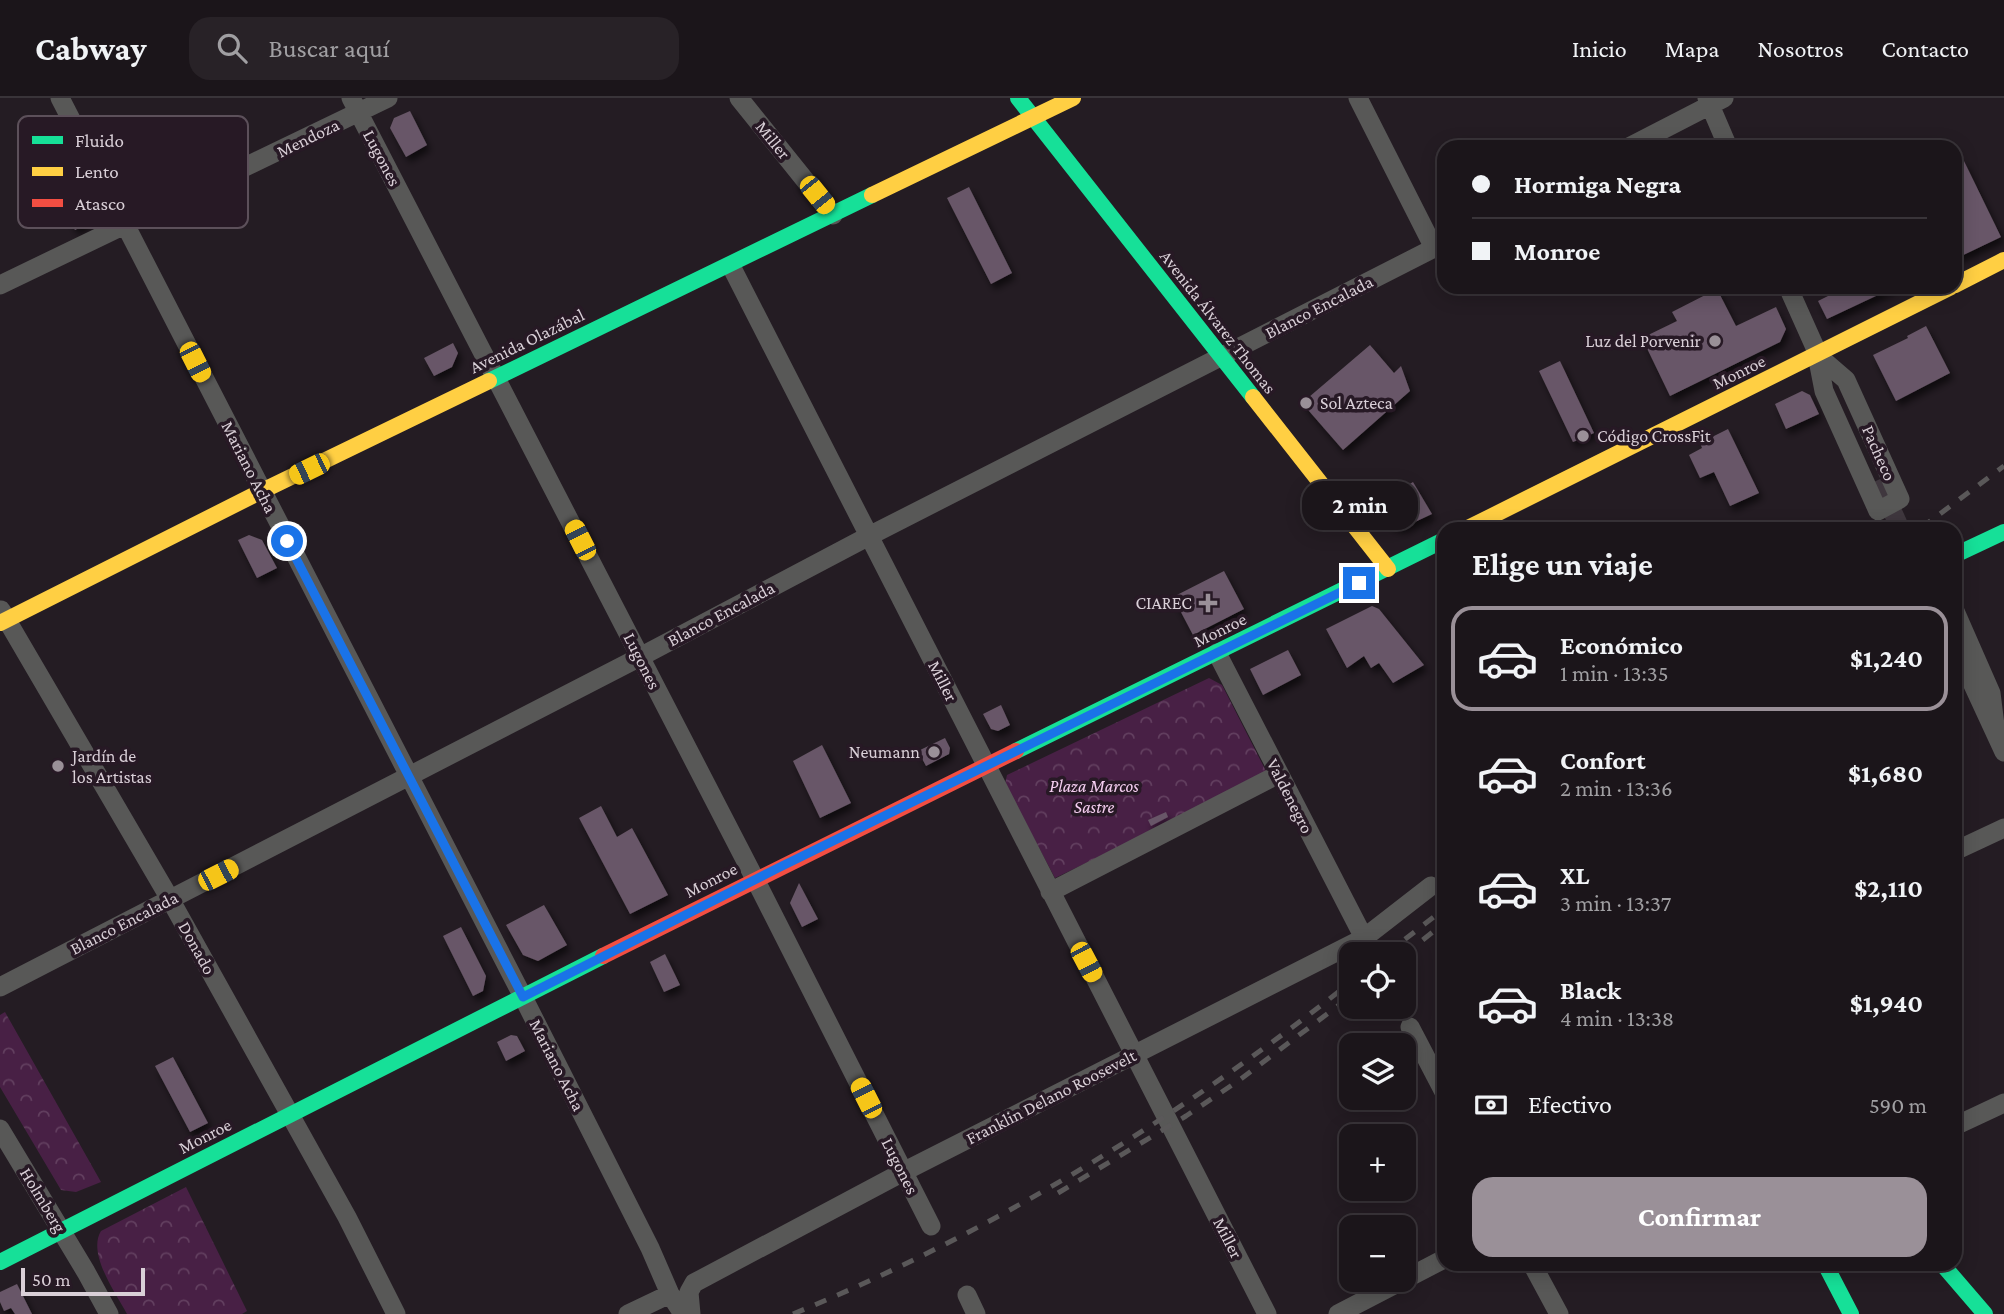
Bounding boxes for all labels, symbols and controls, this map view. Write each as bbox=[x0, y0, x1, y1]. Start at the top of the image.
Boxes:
search box bbox=[189, 17, 679, 80]
icon: search bbox=[213, 29, 251, 67]
text: Cabway bbox=[35, 30, 147, 67]
text: Buscar aquí bbox=[269, 34, 390, 63]
text: Inicio bbox=[1572, 35, 1627, 62]
text: Mapa bbox=[1665, 35, 1719, 62]
text: Nosotros bbox=[1757, 35, 1844, 62]
text: Contacto bbox=[1882, 35, 1969, 62]
street label: Mendoza bbox=[274, 114, 342, 162]
legend bbox=[18, 116, 248, 228]
street label: Miller bbox=[752, 117, 795, 164]
street label: Lugones bbox=[359, 127, 405, 189]
text: Fluido bbox=[75, 130, 124, 151]
text: Lento bbox=[75, 161, 119, 182]
text: Hormiga Negra bbox=[1514, 170, 1681, 199]
car bbox=[796, 172, 839, 218]
text: Atasco bbox=[75, 193, 125, 214]
text: Monroe bbox=[1514, 237, 1600, 266]
street label: Avenida Álvarez Thomas bbox=[1156, 246, 1280, 398]
street label: Blanco Encalada bbox=[1262, 271, 1376, 343]
street label: Avenida Olazábal bbox=[467, 305, 588, 377]
place label: Luz del Porvenir bbox=[1585, 331, 1702, 351]
marker: Luz del Porvenir bbox=[1707, 333, 1723, 349]
car bbox=[177, 339, 214, 385]
street label: Monroe bbox=[1709, 351, 1769, 393]
place label: Sol Azteca bbox=[1320, 393, 1393, 413]
marker: Sol Azteca bbox=[1298, 395, 1314, 411]
street label: Mariano Acha bbox=[217, 418, 281, 516]
street label: Pacheco bbox=[1858, 422, 1900, 484]
place label: Código CrossFit bbox=[1597, 426, 1712, 446]
marker: Código CrossFit bbox=[1575, 428, 1591, 444]
car bbox=[286, 450, 333, 488]
callout: 2 min bbox=[1301, 482, 1417, 531]
text: 2 min bbox=[1332, 492, 1388, 518]
car bbox=[562, 517, 599, 563]
route start bbox=[271, 525, 303, 557]
text: Elige un viaje bbox=[1472, 546, 1653, 582]
route end bbox=[1343, 567, 1375, 599]
street label: Blanco Encalada bbox=[664, 577, 778, 651]
place label: CIAREC bbox=[1135, 593, 1192, 613]
marker: CIAREC bbox=[1198, 593, 1218, 613]
street label: Monroe bbox=[1190, 609, 1250, 651]
icon: car bbox=[1476, 627, 1539, 690]
street label: Lugones bbox=[619, 629, 665, 693]
text: Económico bbox=[1560, 631, 1683, 660]
text: $1,240 bbox=[1850, 644, 1923, 673]
street label: Miller bbox=[924, 657, 962, 705]
text: 1 min · 13:35 bbox=[1560, 660, 1669, 686]
place label: Neumann bbox=[849, 742, 920, 762]
icon: car bbox=[1476, 742, 1539, 805]
marker: Neumann bbox=[926, 744, 942, 760]
place label: Jardín de los Artistas bbox=[70, 746, 152, 787]
text: Confort bbox=[1560, 746, 1646, 775]
street label: Valdenegro bbox=[1263, 755, 1317, 837]
marker: Jardín de los Artistas bbox=[50, 758, 66, 774]
text: $1,680 bbox=[1848, 759, 1923, 788]
text: 2 min · 13:36 bbox=[1560, 775, 1673, 801]
park label: Plaza Marcos Sastre bbox=[1049, 776, 1139, 817]
car bbox=[195, 856, 242, 894]
icon: car bbox=[1476, 857, 1539, 920]
street label: Monroe bbox=[681, 858, 741, 902]
text: XL bbox=[1560, 861, 1589, 890]
text: $2,110 bbox=[1854, 874, 1923, 903]
street label: Blanco Encalada bbox=[67, 887, 181, 959]
text: 3 min · 13:37 bbox=[1560, 890, 1671, 916]
street label: Donado bbox=[174, 918, 220, 978]
car bbox=[1067, 939, 1106, 985]
map controls bbox=[1339, 942, 1416, 1292]
button: locate bbox=[1339, 942, 1416, 1019]
icon: car bbox=[1476, 972, 1539, 1035]
text: Black bbox=[1560, 976, 1621, 1005]
text: $1,940 bbox=[1850, 989, 1923, 1018]
text: 4 min · 13:38 bbox=[1560, 1005, 1674, 1031]
street label: Mariano Acha bbox=[525, 1016, 589, 1114]
button: layers bbox=[1339, 1033, 1416, 1110]
street label: Franklin Delano Roosevelt bbox=[963, 1045, 1140, 1149]
car bbox=[848, 1075, 885, 1121]
icon: cash bbox=[1472, 1086, 1510, 1124]
text: Efectivo bbox=[1528, 1090, 1612, 1119]
text: 590 m bbox=[1869, 1092, 1927, 1118]
street label: Monroe bbox=[175, 1114, 235, 1158]
button: + bbox=[1339, 1124, 1416, 1201]
street label: Lugones bbox=[877, 1134, 923, 1198]
street label: Holmberg bbox=[16, 1164, 70, 1236]
button: Confirmar bbox=[1472, 1177, 1927, 1257]
street label: Miller bbox=[1209, 1214, 1247, 1262]
button: − bbox=[1339, 1215, 1416, 1292]
scale bar bbox=[21, 1265, 145, 1297]
text: 50 m bbox=[32, 1269, 71, 1290]

